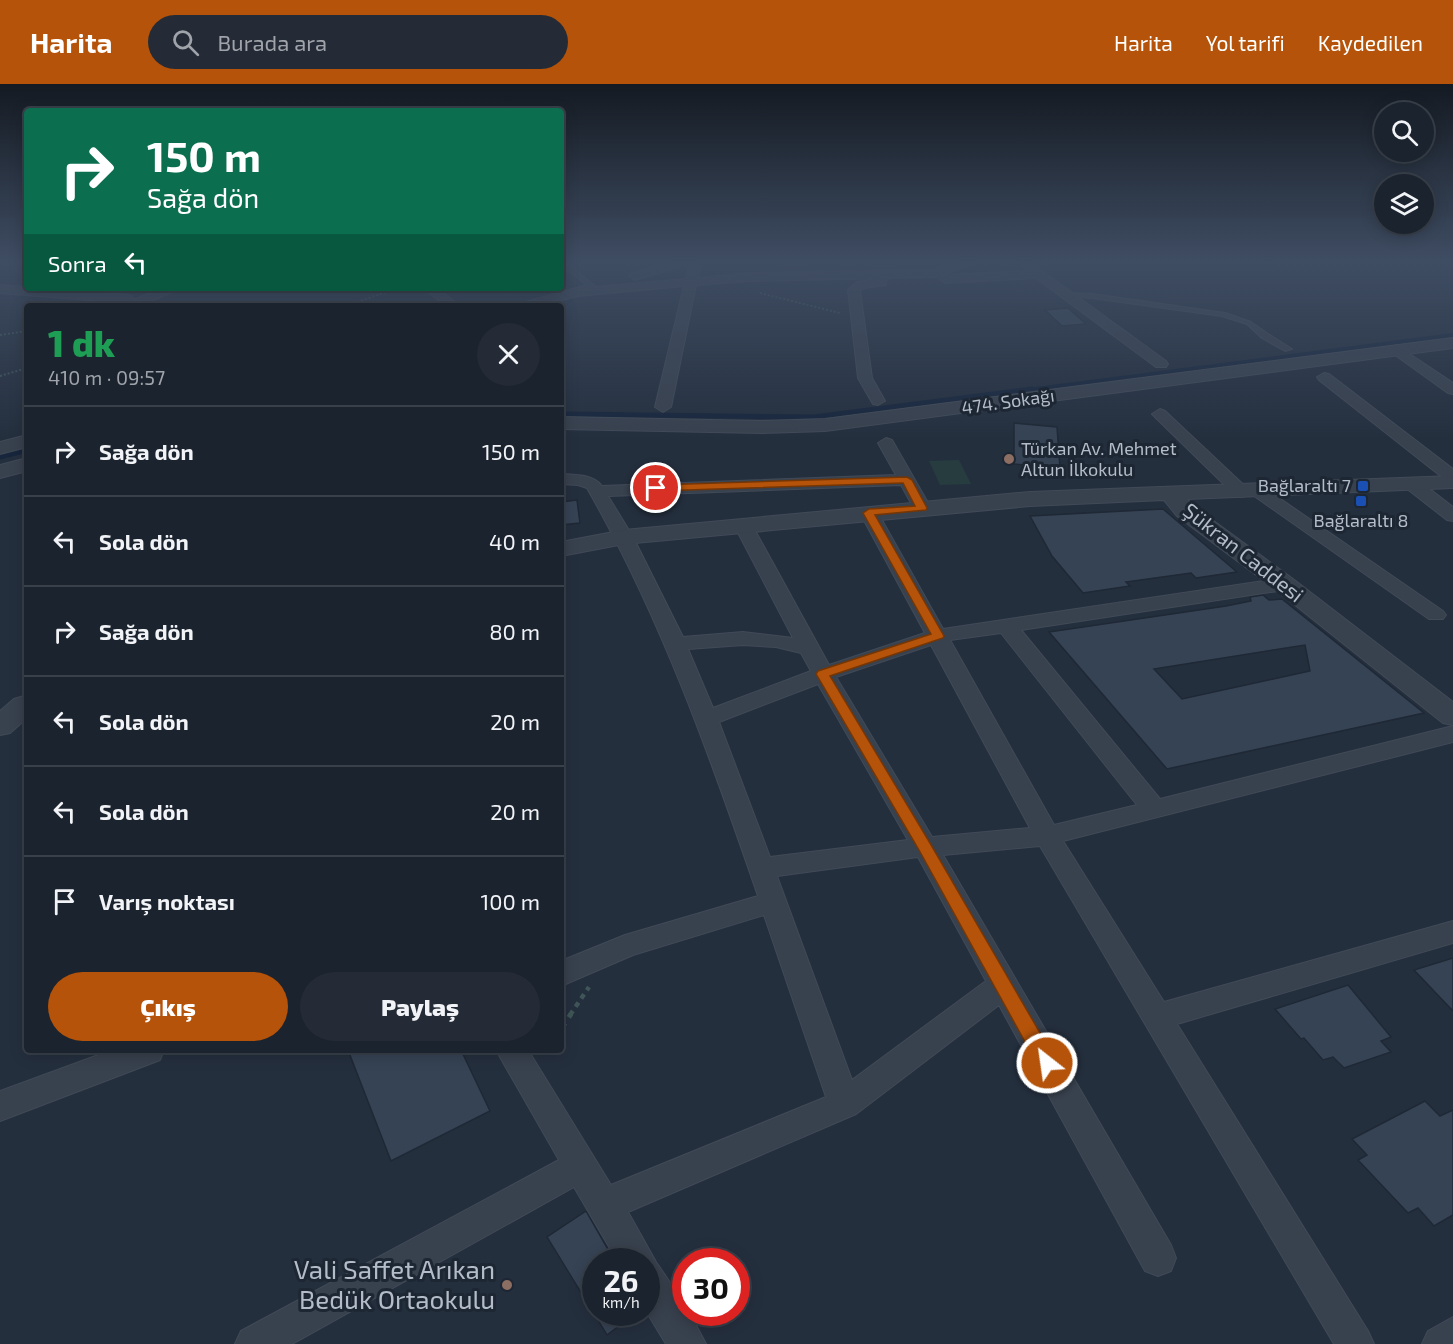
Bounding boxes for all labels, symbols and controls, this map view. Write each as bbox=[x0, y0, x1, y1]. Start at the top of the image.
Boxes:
search box bbox=[148, 15, 568, 69]
text: Harita bbox=[30, 25, 112, 59]
icon: search bbox=[169, 26, 202, 59]
text: Burada ara bbox=[217, 29, 327, 55]
text: Harita bbox=[1114, 30, 1173, 55]
text: Yol tarifi bbox=[1206, 30, 1285, 55]
text: Kaydedilen bbox=[1318, 30, 1423, 55]
map controls bbox=[1374, 102, 1434, 234]
button: search bbox=[1374, 102, 1434, 162]
text: 150 m bbox=[147, 130, 261, 180]
icon: right bbox=[48, 132, 126, 210]
button: layers bbox=[1374, 174, 1434, 234]
text: Sağa dön bbox=[147, 181, 259, 213]
icon: left bbox=[119, 246, 152, 279]
text: Sonra bbox=[48, 250, 107, 276]
text: 1 dk bbox=[48, 321, 115, 364]
button: close bbox=[477, 323, 540, 386]
text: 410 m · 09:57 bbox=[48, 365, 165, 389]
street label: 474. Sokağı bbox=[960, 384, 1056, 418]
icon: right bbox=[48, 435, 81, 468]
place label: Türkan Av. Mehmet Altun İlkokulu bbox=[1021, 437, 1177, 480]
text: Sağa dön bbox=[99, 438, 194, 464]
text: 150 m bbox=[482, 438, 540, 464]
marker: Türkan Av. Mehmet Altun İlkokulu bbox=[1002, 452, 1016, 466]
pin bbox=[630, 462, 681, 513]
icon: arrive bbox=[639, 471, 672, 504]
place label: Bağlaraltı 7 bbox=[1258, 474, 1351, 496]
marker: Bağlaraltı 7 bbox=[1356, 479, 1370, 493]
marker: Bağlaraltı 8 bbox=[1354, 494, 1368, 508]
street label: Şükran Caddesi bbox=[1177, 497, 1309, 608]
place label: Bağlaraltı 8 bbox=[1314, 509, 1408, 531]
icon: left bbox=[48, 525, 81, 558]
text: Sola dön bbox=[99, 528, 189, 554]
text: 40 m bbox=[489, 528, 540, 554]
icon: right bbox=[48, 615, 81, 648]
text: Sağa dön bbox=[99, 618, 194, 644]
text: 80 m bbox=[489, 618, 540, 644]
icon: left bbox=[48, 705, 81, 738]
text: Sola dön bbox=[99, 708, 189, 734]
text: 20 m bbox=[490, 708, 540, 734]
icon: left bbox=[48, 795, 81, 828]
text: Sola dön bbox=[99, 798, 189, 824]
text: 20 m bbox=[490, 798, 540, 824]
icon: arrive bbox=[48, 885, 81, 918]
text: Varış noktası bbox=[99, 888, 235, 914]
text: 100 m bbox=[481, 888, 540, 914]
button: Çıkış bbox=[48, 972, 288, 1041]
button: Paylaş bbox=[300, 972, 540, 1041]
position arrow bbox=[1015, 1031, 1079, 1095]
speed limit sign: 30 bbox=[672, 1248, 750, 1326]
place label: Vali Saffet Arıkan Bedük Ortaokulu bbox=[294, 1253, 495, 1314]
text: 26 bbox=[603, 1262, 639, 1298]
marker: Vali Saffet Arıkan Bedük Ortaokulu bbox=[500, 1278, 514, 1292]
text: km/h bbox=[602, 1293, 640, 1311]

